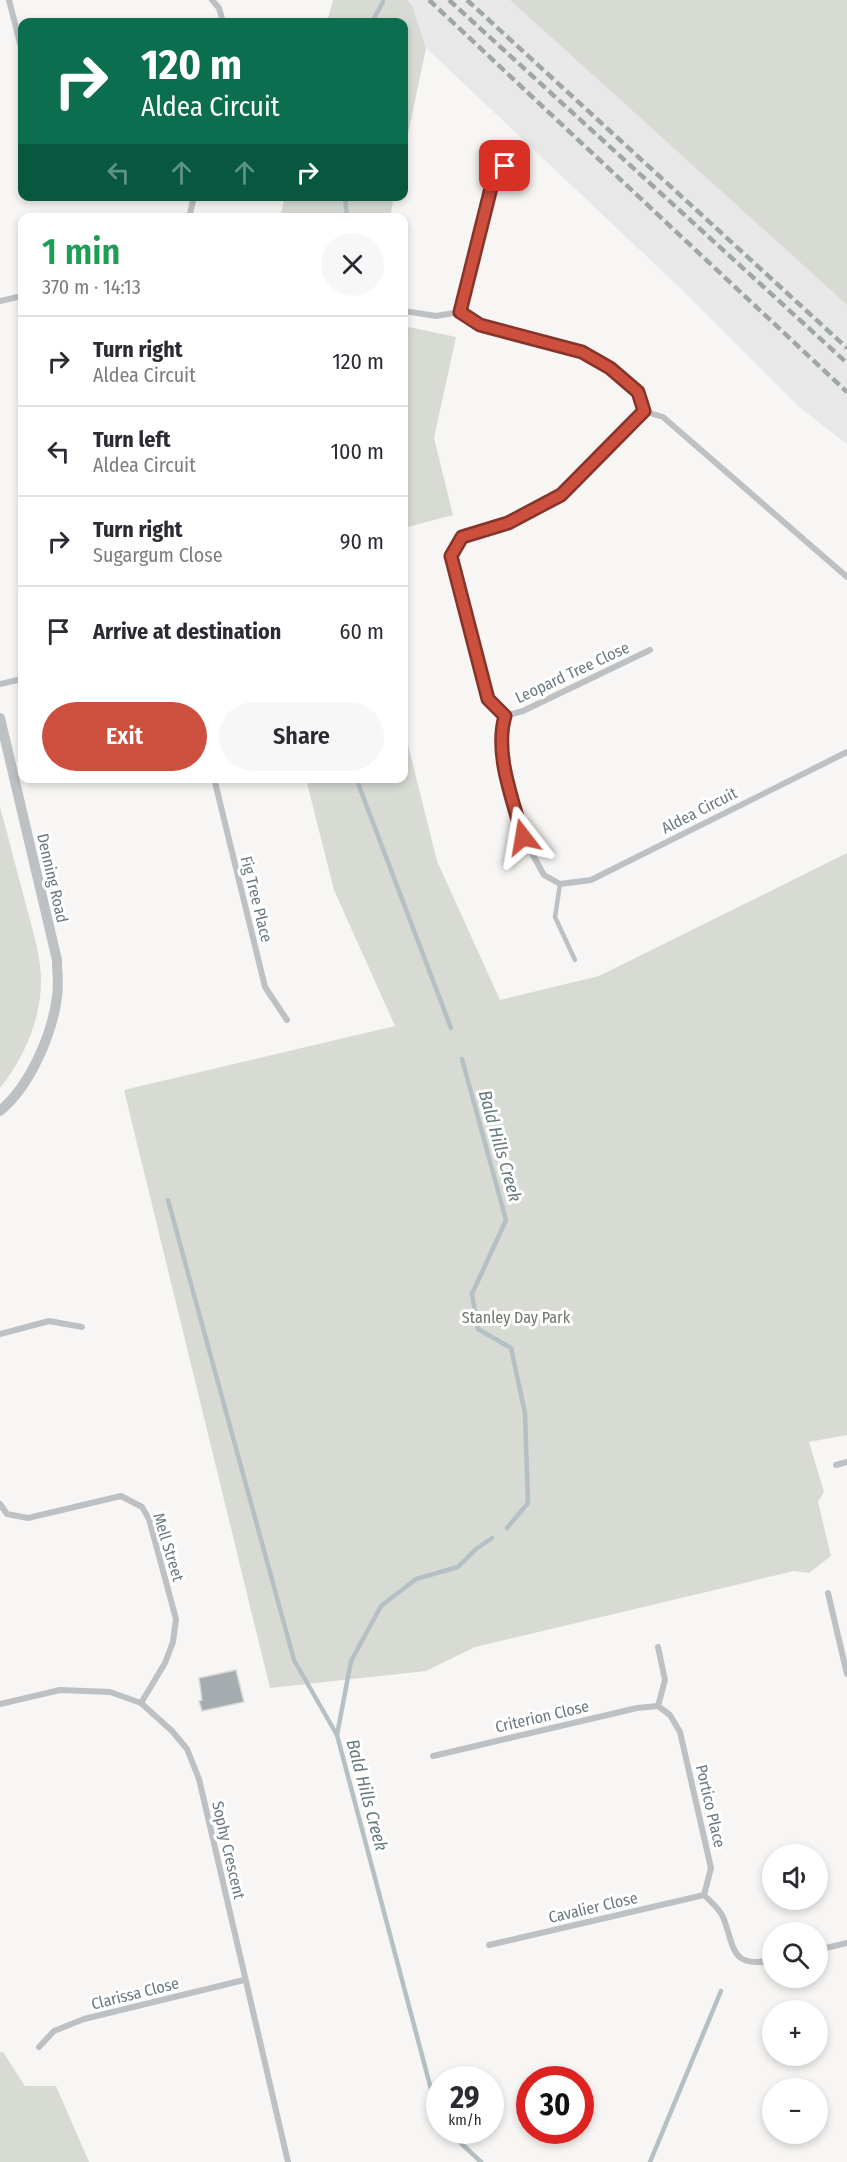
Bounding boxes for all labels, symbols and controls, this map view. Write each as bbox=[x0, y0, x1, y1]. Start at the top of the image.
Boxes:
text: 120 m bbox=[141, 40, 242, 90]
icon: right bbox=[42, 42, 120, 120]
text: Aldea Circuit bbox=[141, 91, 280, 123]
pin bbox=[479, 140, 530, 191]
icon: arrive bbox=[488, 149, 521, 182]
icon: left bbox=[102, 156, 135, 189]
icon: ahead bbox=[165, 156, 198, 189]
icon: ahead bbox=[228, 156, 261, 189]
icon: right bbox=[291, 156, 324, 189]
text: 1 min bbox=[42, 230, 120, 274]
button: close bbox=[321, 233, 384, 296]
text: 370 m · 14:13 bbox=[42, 275, 141, 299]
text: Turn right bbox=[93, 336, 182, 363]
icon: right bbox=[42, 345, 75, 378]
text: 120 m bbox=[332, 348, 384, 375]
text: Aldea Circuit bbox=[93, 363, 196, 387]
text: Turn left bbox=[93, 426, 171, 453]
icon: left bbox=[42, 435, 75, 468]
text: 100 m bbox=[330, 438, 384, 465]
text: Aldea Circuit bbox=[93, 453, 196, 477]
text: Turn right bbox=[93, 516, 182, 543]
icon: right bbox=[42, 525, 75, 558]
text: 90 m bbox=[340, 528, 384, 555]
text: Sugargum Close bbox=[93, 543, 223, 567]
icon: arrive bbox=[42, 615, 75, 648]
text: Arrive at destination bbox=[93, 618, 281, 645]
text: 60 m bbox=[340, 618, 384, 645]
street label: Leopard Tree Close bbox=[512, 638, 632, 707]
button: Exit bbox=[42, 702, 207, 771]
button: Share bbox=[219, 702, 384, 771]
street label: Aldea Circuit bbox=[658, 783, 741, 838]
position arrow bbox=[491, 805, 555, 869]
street label: Denning Road bbox=[33, 832, 72, 925]
street label: Fig Tree Place bbox=[237, 854, 276, 944]
water label: Bald Hills Creek bbox=[474, 1088, 526, 1204]
park label: Stanley Day Park bbox=[462, 1308, 571, 1327]
street label: Mell Street bbox=[149, 1510, 188, 1585]
street label: Criterion Close bbox=[493, 1696, 591, 1737]
water label: Bald Hills Creek bbox=[342, 1737, 392, 1853]
street label: Portico Place bbox=[692, 1763, 729, 1850]
street label: Sophy Crescent bbox=[208, 1799, 249, 1902]
map controls bbox=[762, 1844, 828, 2144]
button: sound bbox=[762, 1844, 828, 1910]
street label: Cavalier Close bbox=[547, 1888, 640, 1927]
button: search bbox=[762, 1922, 828, 1988]
street label: Clarissa Close bbox=[89, 1973, 181, 2014]
button: + bbox=[762, 2000, 828, 2066]
speed limit sign: 30 bbox=[516, 2066, 594, 2144]
button: − bbox=[762, 2078, 828, 2144]
text: 29 bbox=[450, 2080, 480, 2116]
text: km/h bbox=[448, 2111, 482, 2129]

